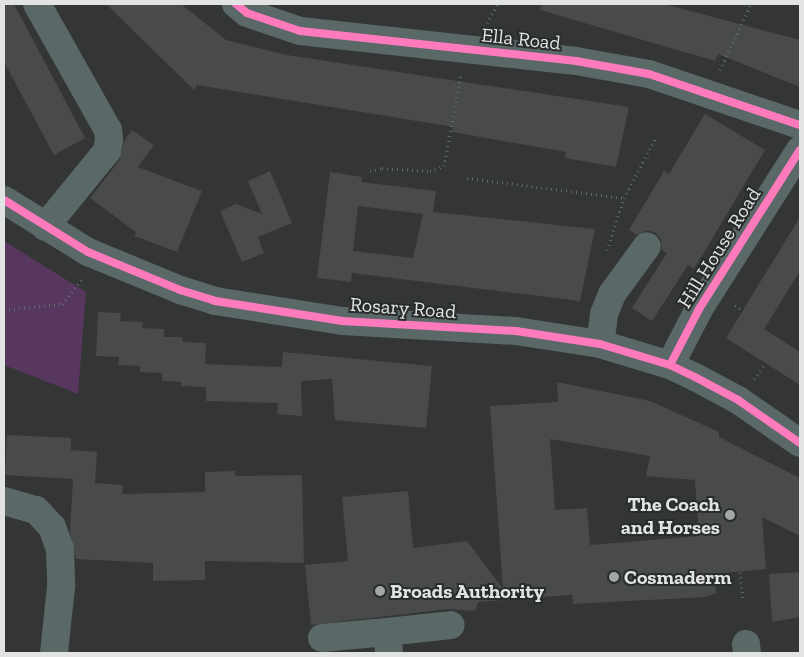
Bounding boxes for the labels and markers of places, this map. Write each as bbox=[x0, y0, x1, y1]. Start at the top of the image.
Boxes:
place label: The Coach and Horses bbox=[621, 492, 720, 539]
marker: The Coach and Horses bbox=[724, 509, 736, 521]
place label: Cosmaderm bbox=[624, 565, 732, 589]
marker: Cosmaderm bbox=[608, 571, 620, 583]
place label: Broads Authority bbox=[390, 579, 545, 603]
marker: Broads Authority bbox=[374, 585, 386, 597]

